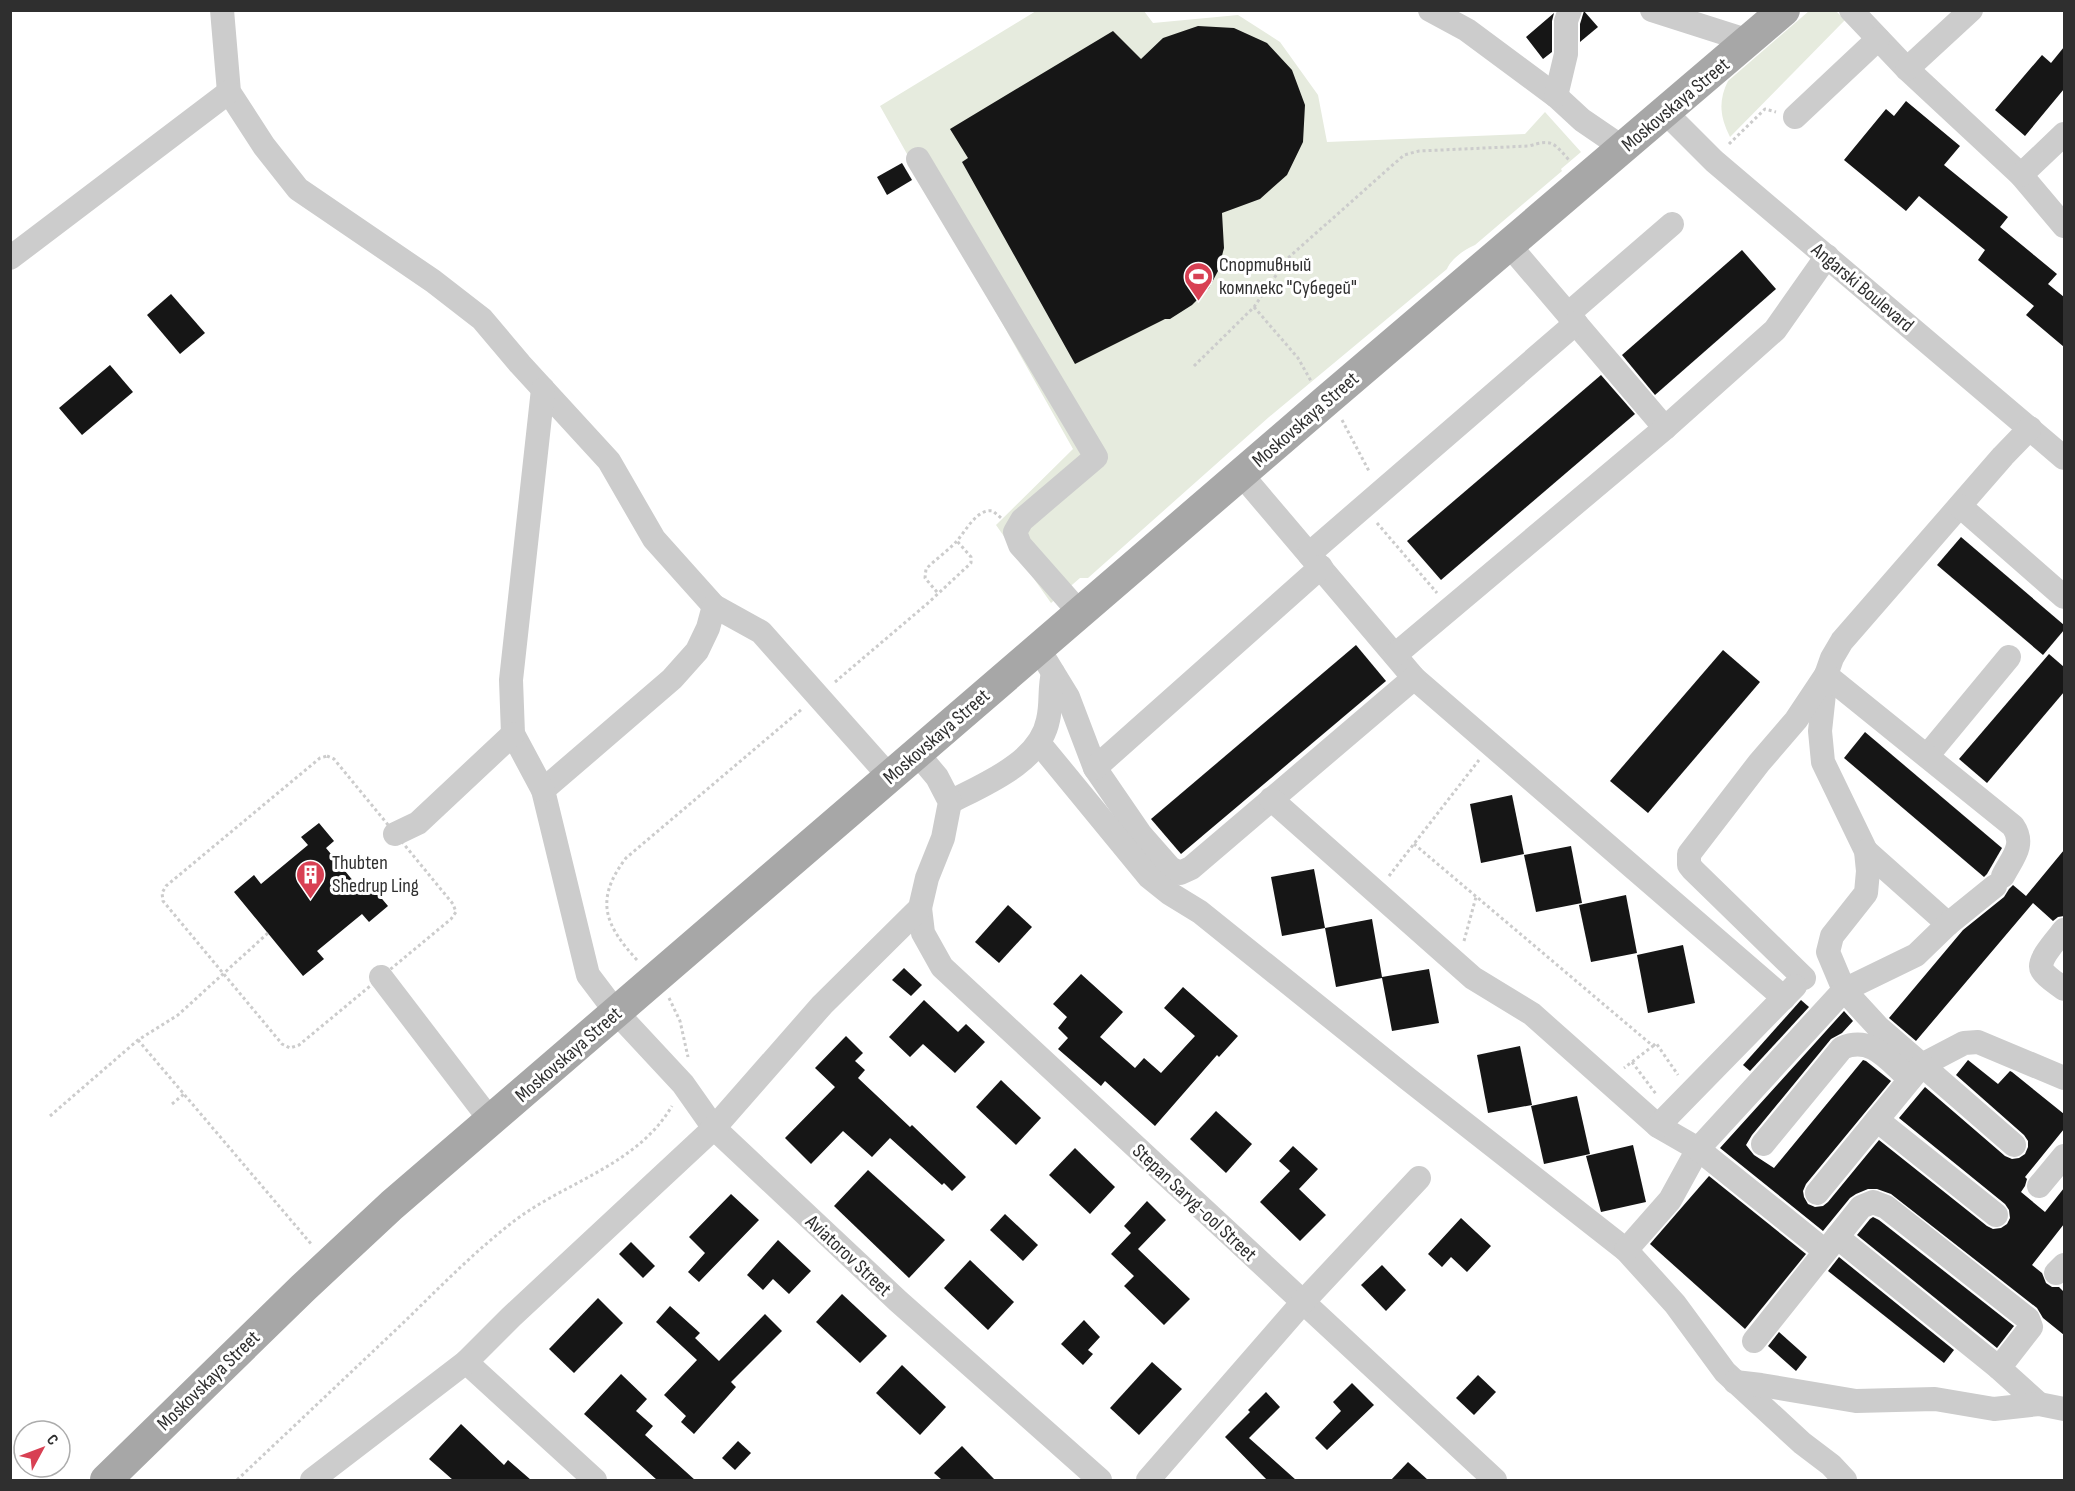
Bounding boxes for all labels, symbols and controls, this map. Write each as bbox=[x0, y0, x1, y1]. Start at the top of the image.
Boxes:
street label: Moskovskaya Street bbox=[1617, 53, 1734, 157]
street label: Angarski Boulevard bbox=[1806, 237, 1918, 338]
place label: Спортивный комплекс "Субедей" bbox=[1219, 253, 1357, 300]
sports icon: Спортивный комплекс "Субедей" bbox=[1182, 260, 1214, 302]
street label: Moskovskaya Street bbox=[1247, 367, 1364, 473]
street label: Moskovskaya Street bbox=[878, 684, 995, 790]
place label: Thubten Shedrup Ling bbox=[332, 851, 419, 898]
building icon: Thubten Shedrup Ling bbox=[295, 858, 327, 900]
street label: Moskovskaya Street bbox=[510, 1002, 627, 1108]
street label: Stepan Saryg-ool Street bbox=[1127, 1139, 1261, 1266]
street label: Aviatorov Street bbox=[800, 1209, 896, 1301]
street label: Moskovskaya Street bbox=[152, 1326, 265, 1436]
north arrow bbox=[12, 1419, 72, 1479]
text: С bbox=[42, 1431, 62, 1449]

